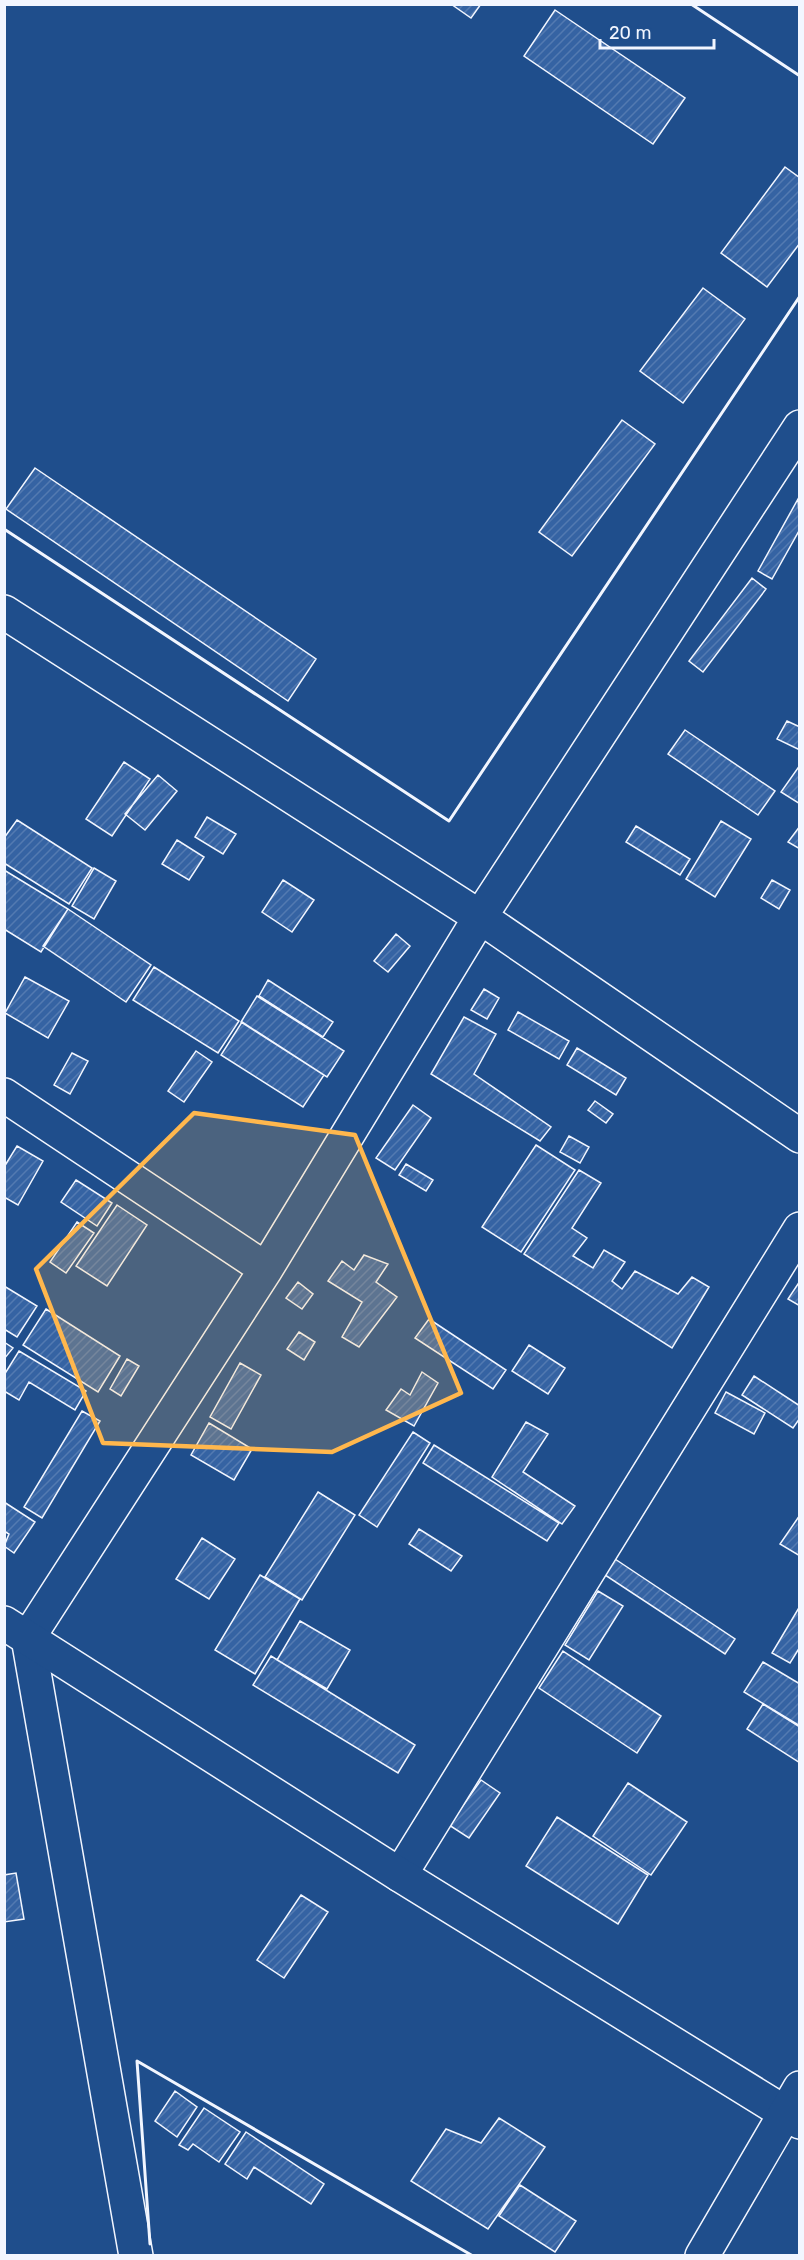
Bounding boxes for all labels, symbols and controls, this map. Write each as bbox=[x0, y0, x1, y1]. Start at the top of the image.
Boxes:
scale bar bbox=[600, 12, 714, 50]
text: 20 m bbox=[609, 22, 651, 44]

